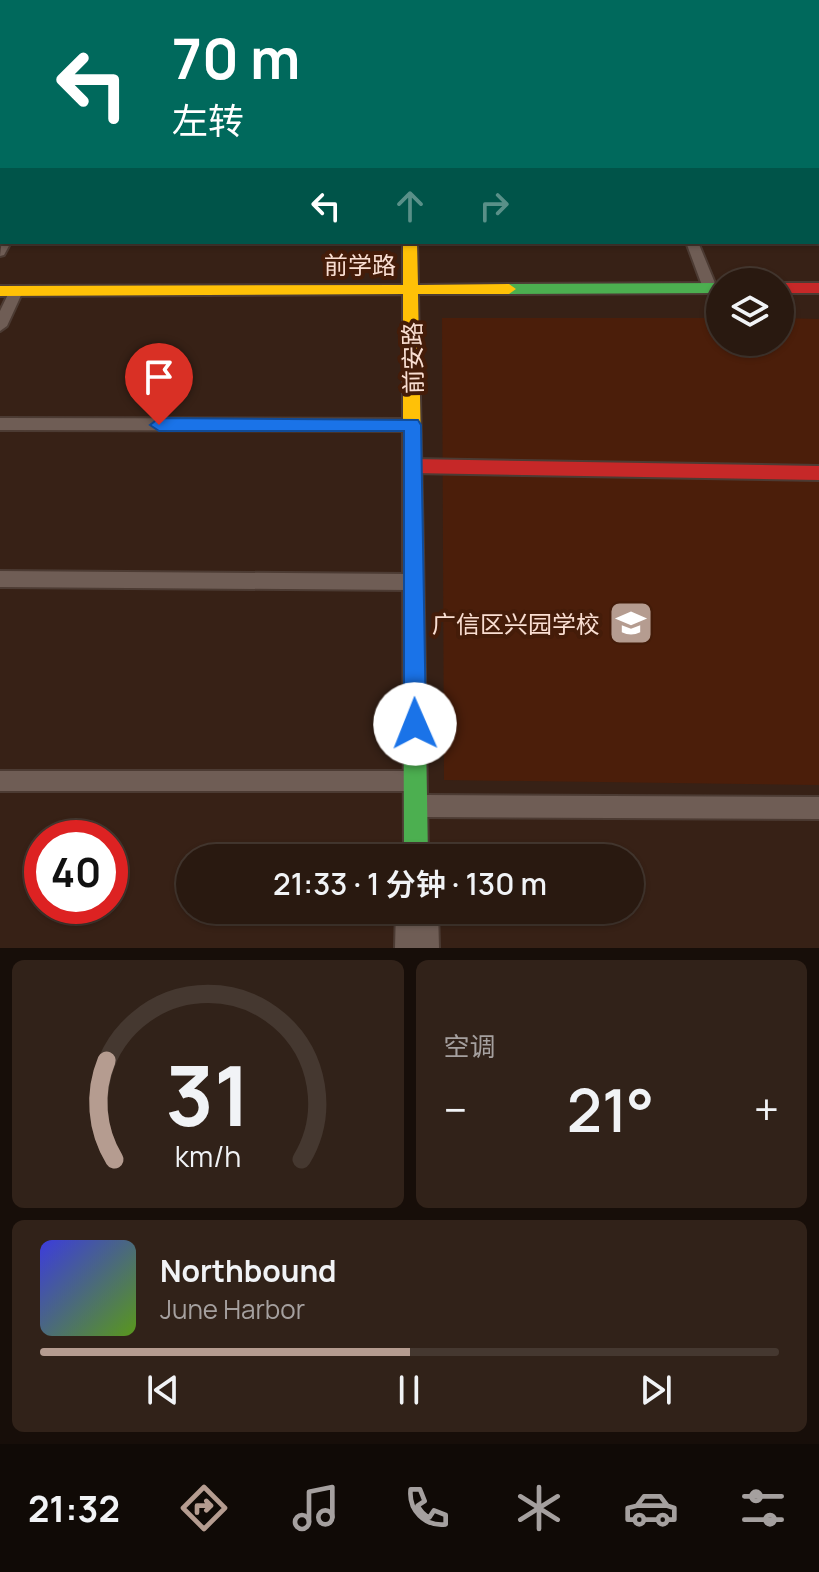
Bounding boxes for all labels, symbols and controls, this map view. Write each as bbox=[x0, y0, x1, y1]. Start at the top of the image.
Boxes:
text: 70 m bbox=[172, 19, 300, 96]
icon: left bbox=[40, 32, 144, 136]
text: 左转 bbox=[172, 96, 244, 145]
icon: left bbox=[304, 184, 348, 228]
icon: ahead bbox=[388, 184, 432, 228]
icon: right bbox=[472, 184, 516, 228]
street label: 前学路 bbox=[324, 248, 396, 281]
map controls bbox=[706, 268, 794, 356]
button: layers bbox=[706, 268, 794, 356]
street label: 前安路 bbox=[395, 322, 429, 394]
pin bbox=[125, 343, 193, 425]
icon: arrive bbox=[137, 355, 181, 399]
school or university icon: 广信区兴园学校 bbox=[607, 599, 655, 647]
place label: 广信区兴园学校 bbox=[432, 607, 600, 640]
position arrow bbox=[373, 682, 457, 766]
speed limit sign: 40 bbox=[24, 820, 128, 924]
text: 21:33 · 1 分钟 · 130 m bbox=[273, 863, 547, 904]
text: 空调 bbox=[444, 1028, 496, 1064]
text: 31 bbox=[165, 1037, 250, 1151]
text: 21° bbox=[567, 1068, 654, 1150]
text: − bbox=[444, 1079, 467, 1139]
text: + bbox=[754, 1079, 779, 1139]
text: km/h bbox=[175, 1137, 241, 1176]
text: Northbound bbox=[160, 1250, 337, 1291]
text: June Harbor bbox=[160, 1291, 305, 1327]
icon: previous bbox=[141, 1368, 185, 1412]
icon: pause bbox=[387, 1368, 431, 1412]
icon: next bbox=[634, 1368, 678, 1412]
icon: directions bbox=[176, 1480, 232, 1536]
icon: music bbox=[288, 1480, 344, 1536]
icon: phone bbox=[399, 1480, 455, 1536]
icon: climate bbox=[511, 1480, 567, 1536]
icon: car bbox=[623, 1480, 679, 1536]
icon: filters bbox=[735, 1480, 791, 1536]
text: 21:32 bbox=[28, 1484, 120, 1533]

